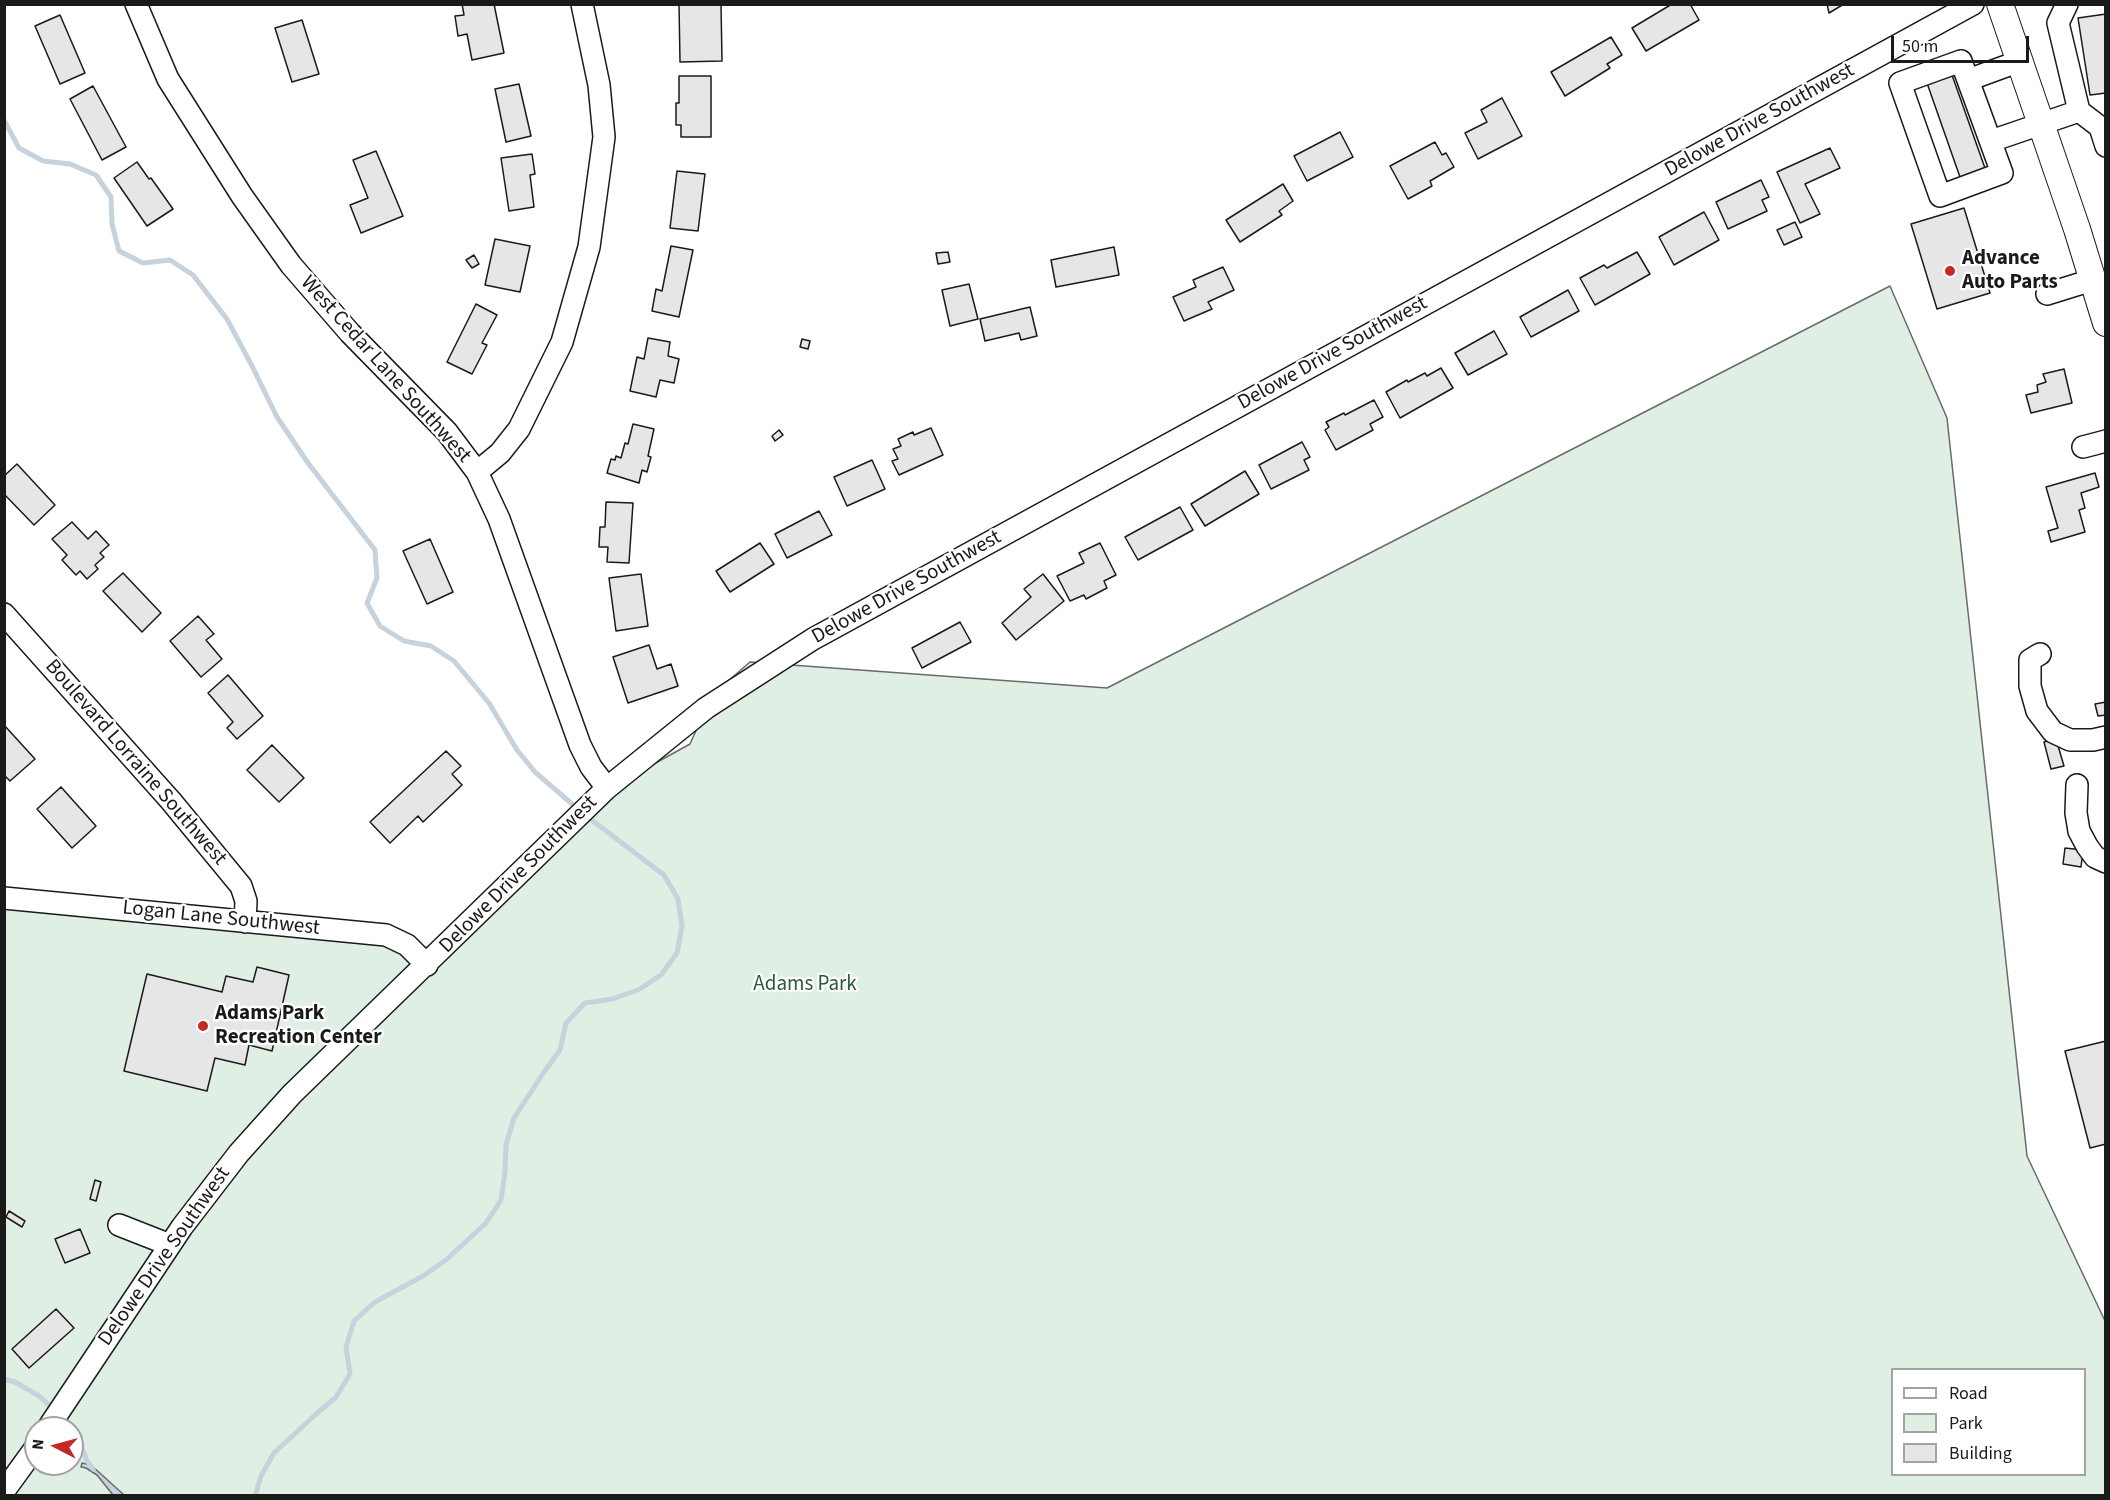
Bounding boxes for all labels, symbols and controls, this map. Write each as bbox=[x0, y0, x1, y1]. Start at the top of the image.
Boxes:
scale bar bbox=[1894, 24, 2032, 62]
text: 50 m bbox=[1902, 34, 1938, 59]
street label: Delowe Drive Southwest bbox=[1661, 58, 1859, 184]
place label: Advance Auto Parts bbox=[1962, 246, 2058, 296]
marker: Advance Auto Parts bbox=[1943, 264, 1957, 278]
street label: West Cedar Lane Southwest bbox=[294, 271, 476, 469]
street label: Delowe Drive Southwest bbox=[1234, 291, 1432, 417]
street label: Delowe Drive Southwest bbox=[808, 525, 1006, 651]
street label: Boulevard Lorraine Southwest bbox=[39, 655, 231, 871]
street label: Delowe Drive Southwest bbox=[435, 791, 603, 959]
street label: Logan Lane Southwest bbox=[121, 896, 321, 942]
park label: Adams Park bbox=[753, 972, 857, 998]
place label: Adams Park Recreation Center bbox=[215, 1001, 382, 1051]
marker: Adams Park Recreation Center bbox=[196, 1019, 210, 1033]
street label: Delowe Drive Southwest bbox=[94, 1163, 236, 1351]
legend bbox=[1891, 1368, 2086, 1476]
text: Road bbox=[1949, 1381, 1988, 1406]
text: Park bbox=[1949, 1411, 1983, 1436]
north arrow bbox=[24, 1416, 84, 1476]
text: N bbox=[27, 1438, 50, 1451]
text: Building bbox=[1949, 1441, 2012, 1466]

